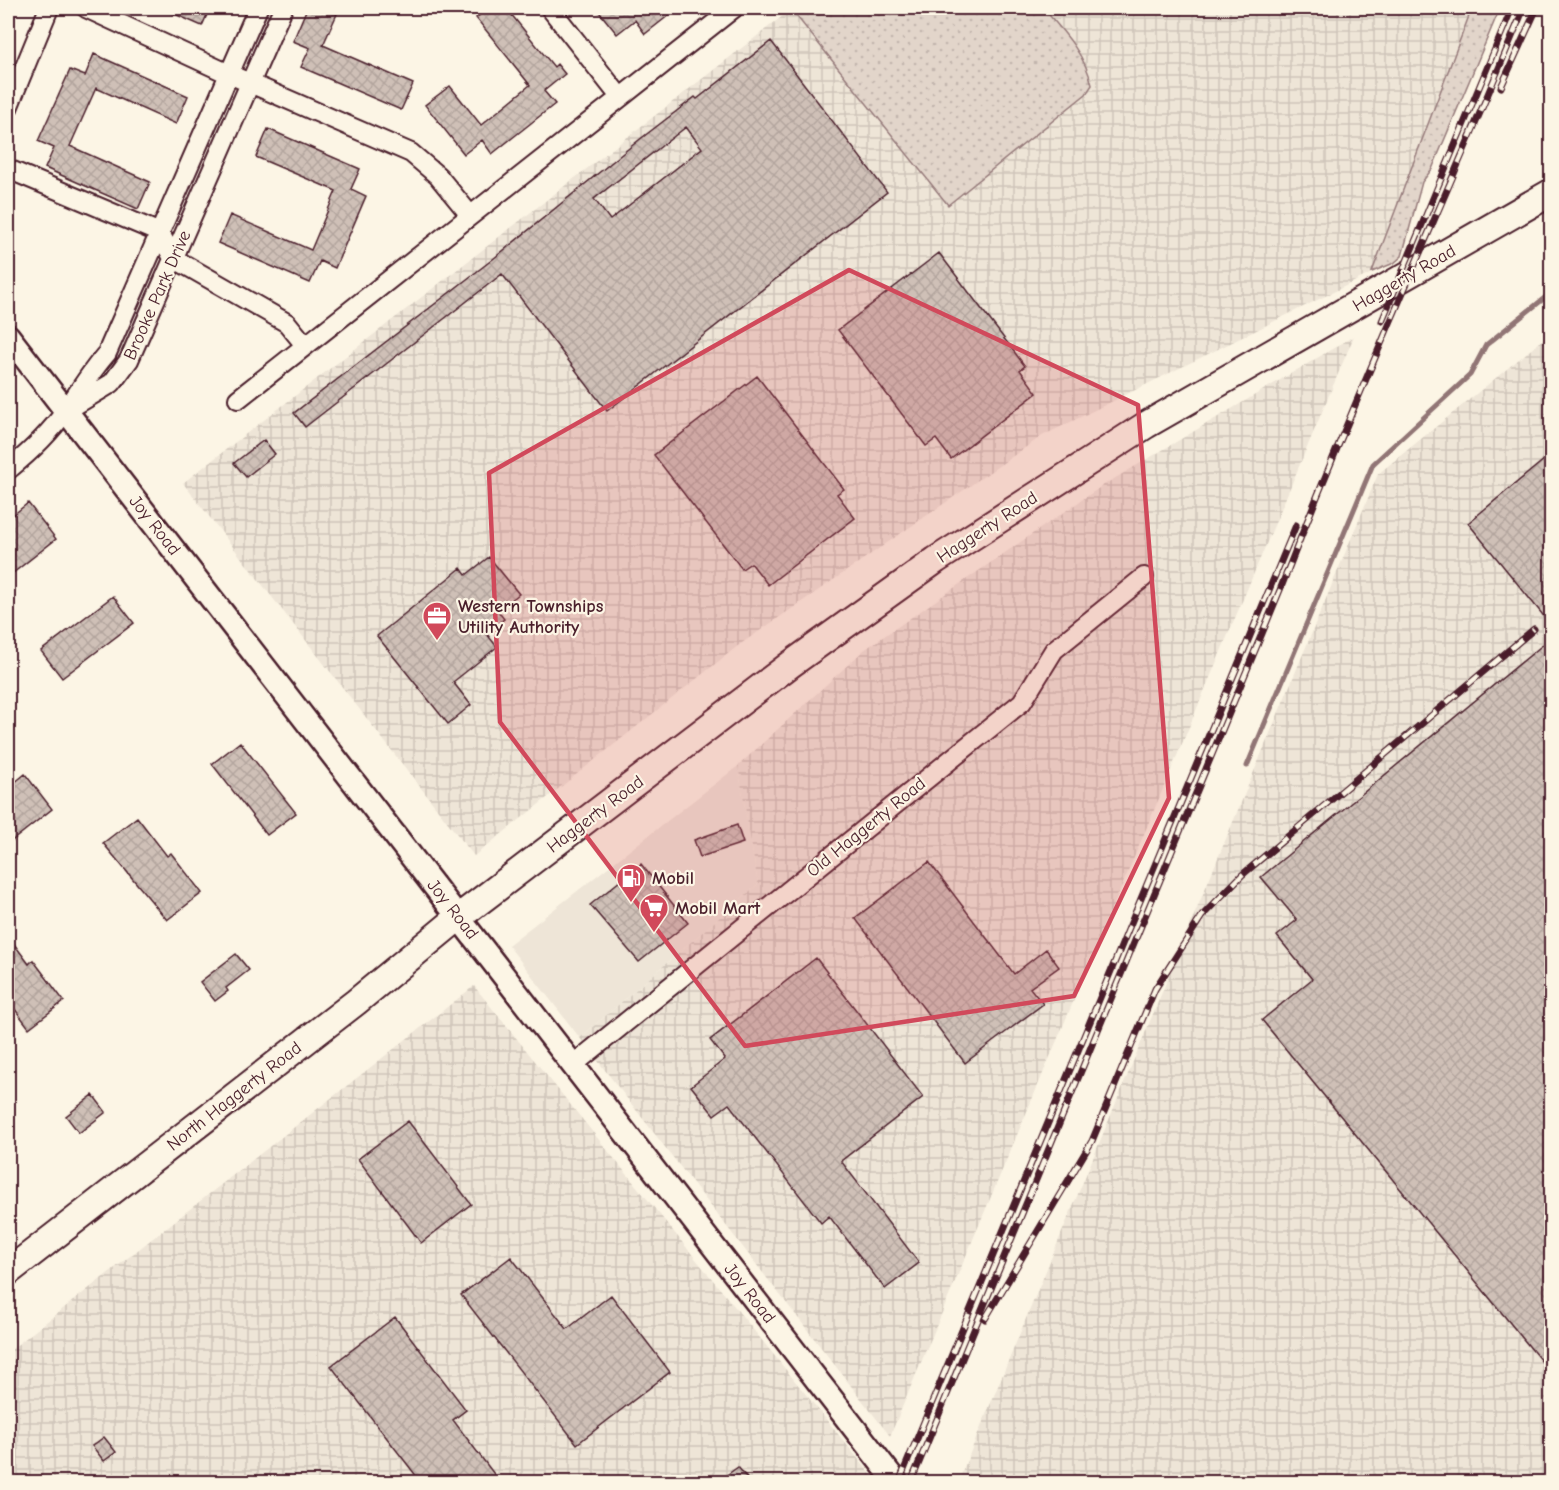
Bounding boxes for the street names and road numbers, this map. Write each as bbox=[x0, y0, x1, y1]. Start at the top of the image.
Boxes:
street label: Brooke Park Drive bbox=[119, 227, 195, 363]
street label: Haggerty Road bbox=[1349, 240, 1460, 316]
street label: Haggerty Road bbox=[933, 487, 1041, 568]
street label: Joy Road bbox=[125, 491, 185, 560]
street label: Haggerty Road bbox=[543, 771, 648, 858]
street label: Old Haggerty Road bbox=[803, 773, 930, 882]
street label: Joy Road bbox=[423, 875, 483, 944]
street label: North Haggerty Road bbox=[163, 1037, 306, 1155]
street label: Joy Road bbox=[720, 1259, 780, 1328]

